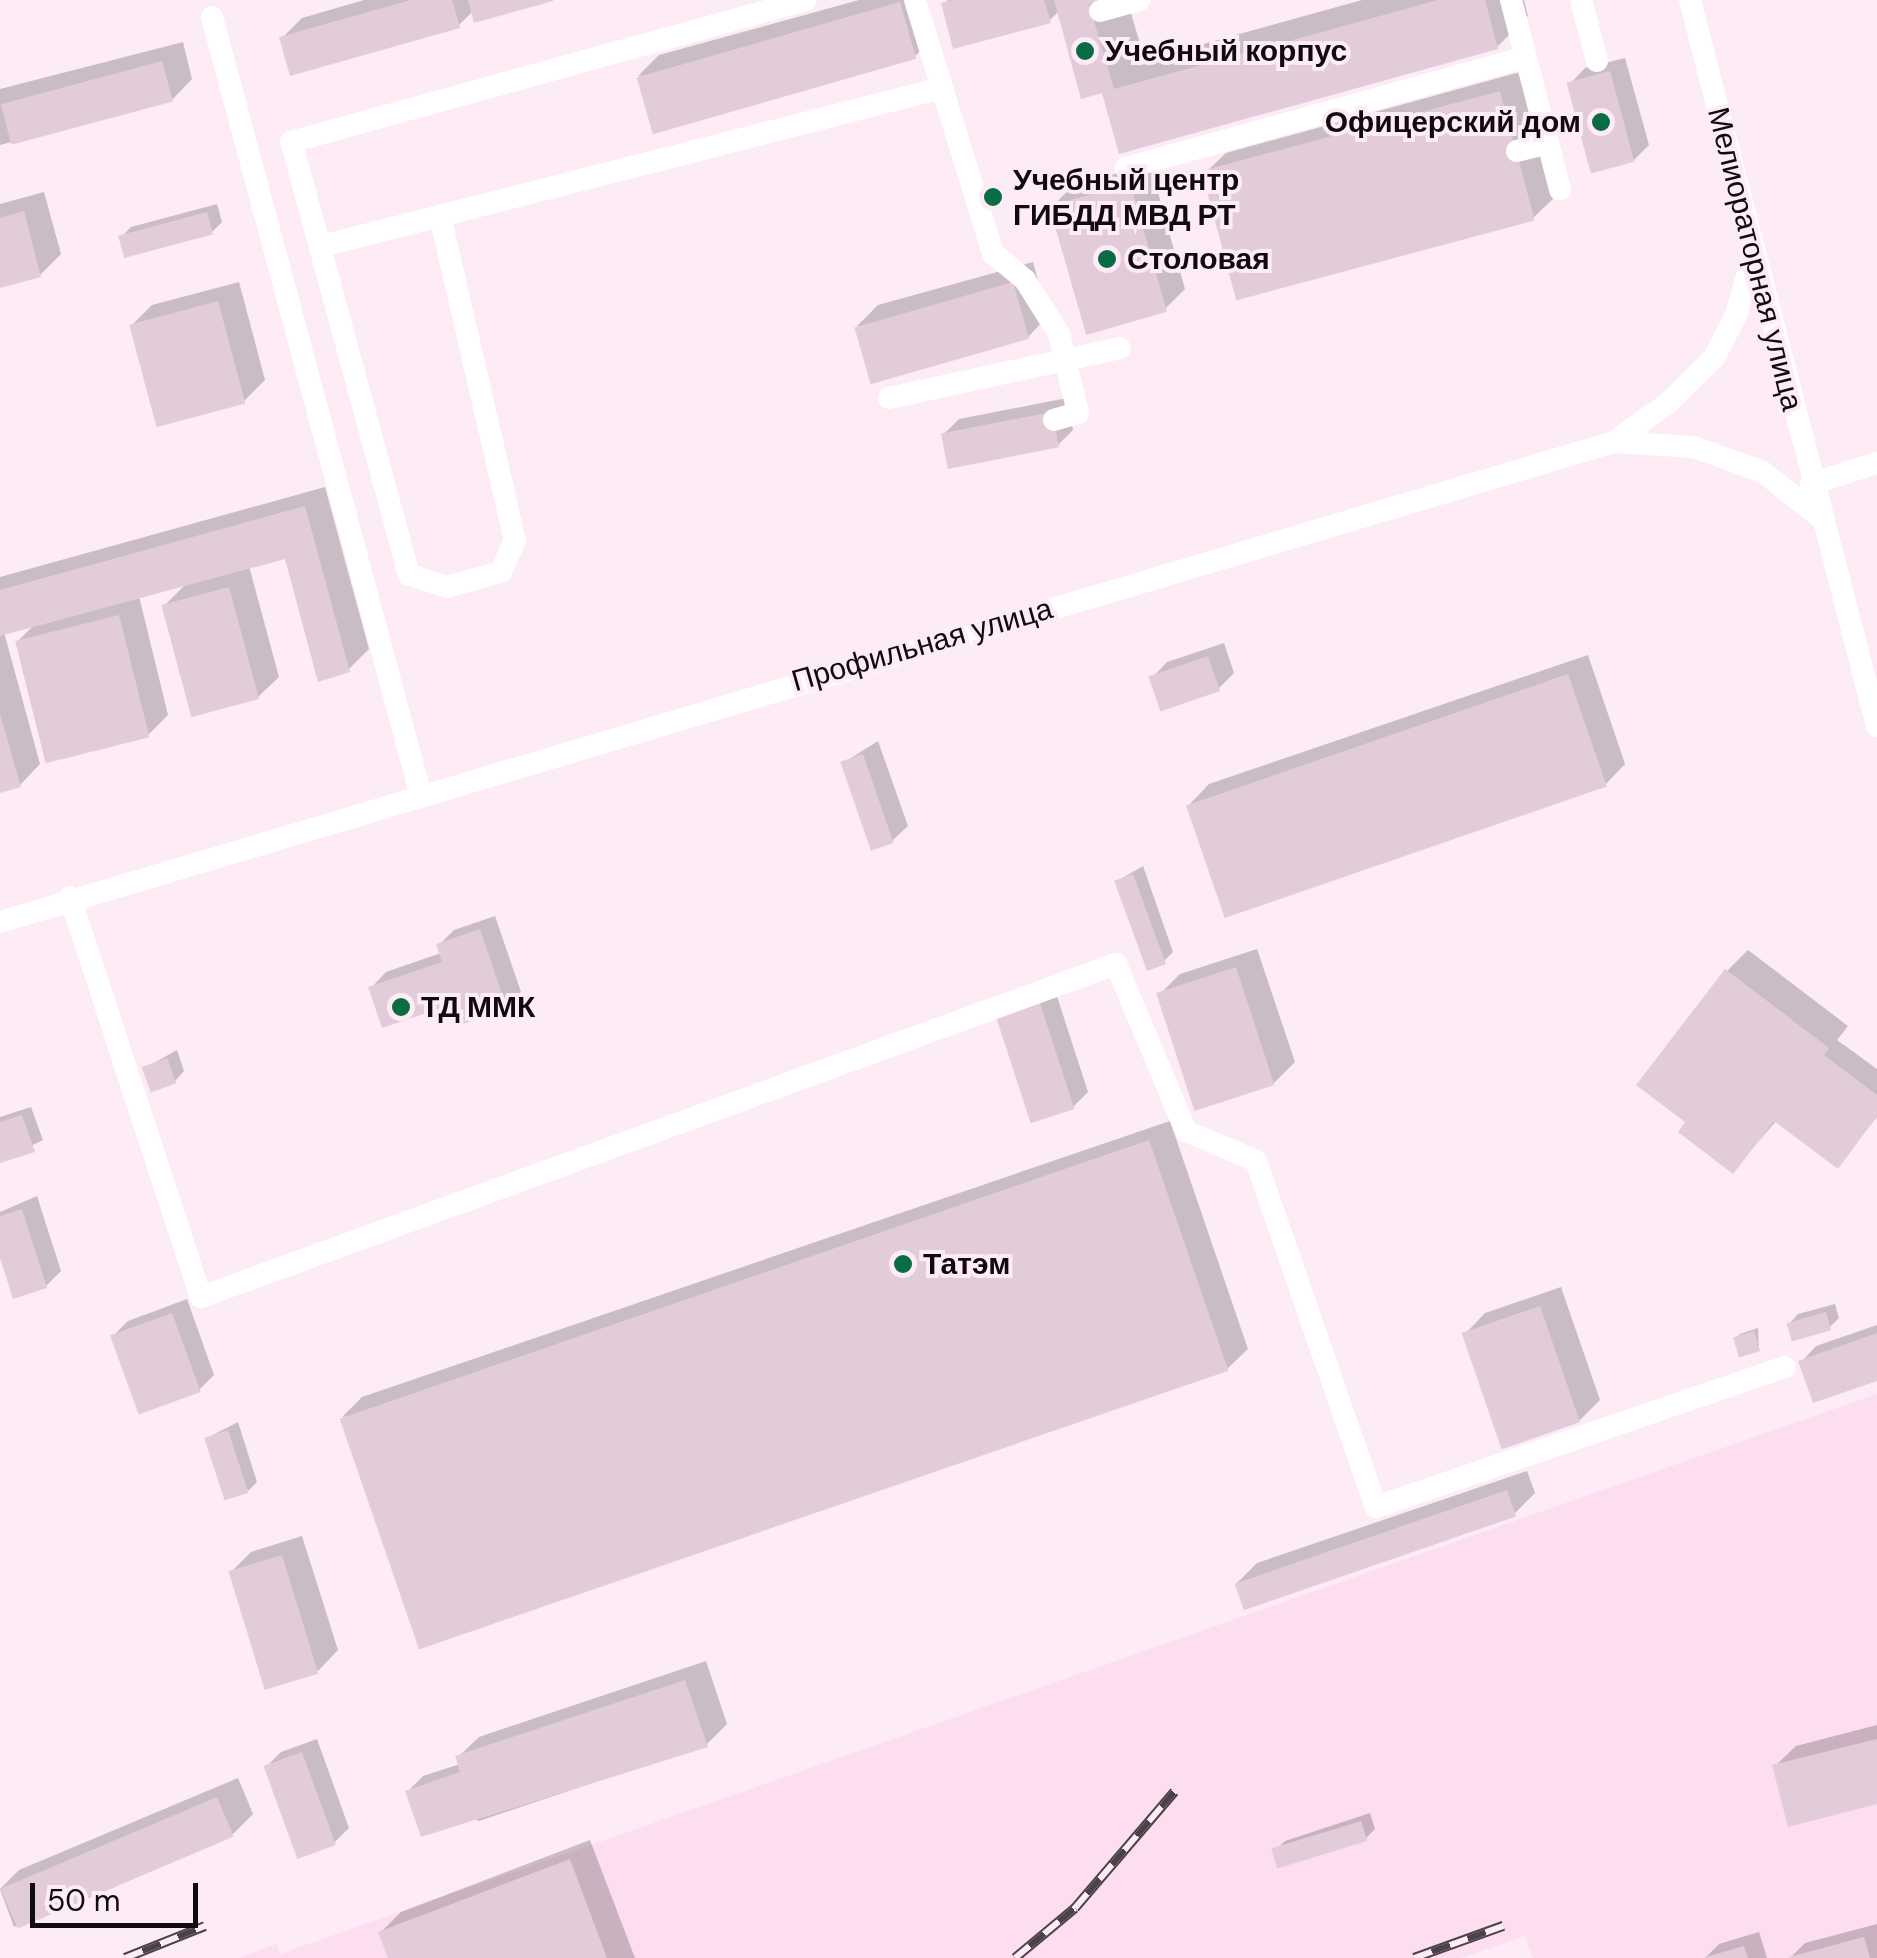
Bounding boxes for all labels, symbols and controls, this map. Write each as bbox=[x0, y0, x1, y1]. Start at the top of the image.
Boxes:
place label: Учебный корпус bbox=[1105, 33, 1347, 69]
marker: Учебный корпус bbox=[1074, 40, 1096, 62]
place label: Офицерский дом bbox=[1325, 104, 1581, 140]
street label: Мелиораторная улица bbox=[1700, 104, 1810, 414]
marker: Офицерский дом bbox=[1590, 111, 1612, 133]
place label: Учебный центр ГИБДД МВД РТ bbox=[1013, 162, 1239, 232]
marker: Учебный центр ГИБДД МВД РТ bbox=[982, 186, 1004, 208]
place label: Столовая bbox=[1127, 241, 1270, 277]
marker: Столовая bbox=[1096, 248, 1118, 270]
street label: Профильная улица bbox=[788, 591, 1056, 699]
place label: ТД ММК bbox=[421, 989, 535, 1025]
marker: ТД ММК bbox=[390, 996, 412, 1018]
place label: Татэм bbox=[923, 1246, 1010, 1282]
marker: Татэм bbox=[892, 1253, 914, 1275]
scale bar bbox=[35, 1863, 202, 1925]
text: 50 m bbox=[47, 1881, 121, 1920]

